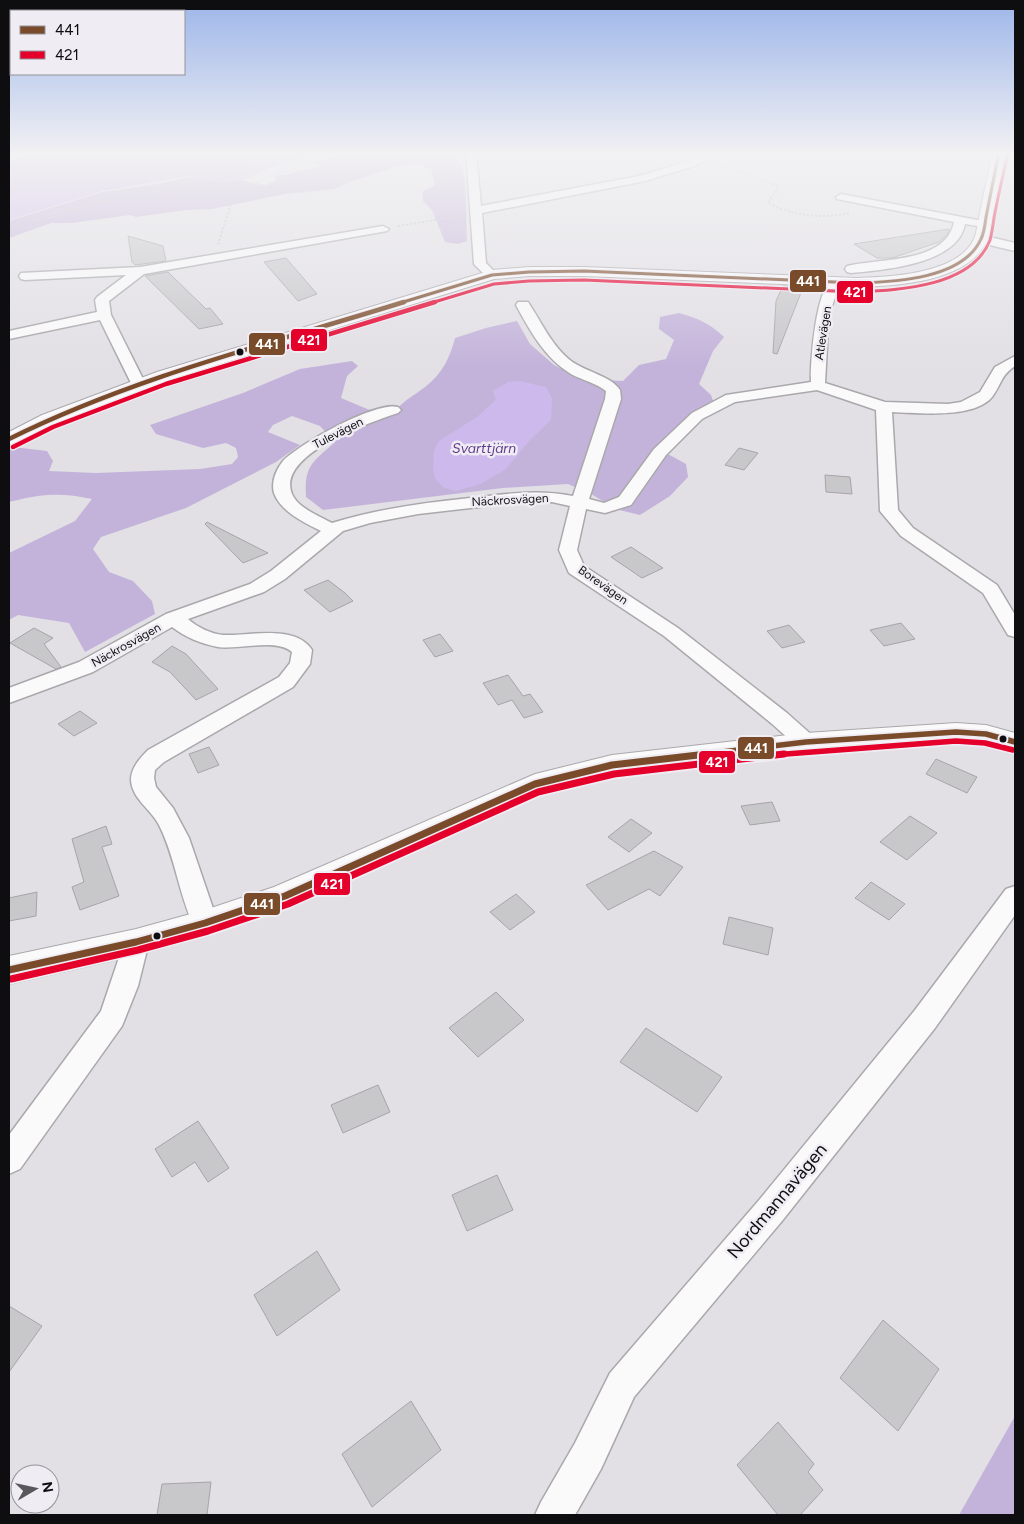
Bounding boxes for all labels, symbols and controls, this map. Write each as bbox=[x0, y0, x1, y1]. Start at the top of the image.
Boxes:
legend bbox=[10, 10, 185, 75]
text: 441 bbox=[55, 21, 80, 39]
text: 421 bbox=[55, 46, 79, 64]
line badge: 441 bbox=[789, 269, 827, 293]
text: 441 bbox=[796, 273, 820, 290]
line badge: 421 bbox=[836, 280, 874, 304]
text: 421 bbox=[844, 284, 866, 301]
street label: Atlevägen bbox=[812, 305, 834, 361]
line badge: 421 bbox=[290, 328, 328, 352]
line badge: 441 bbox=[248, 332, 286, 356]
text: 421 bbox=[298, 332, 320, 349]
text: 441 bbox=[255, 336, 279, 353]
unlabelled marker bbox=[235, 347, 245, 357]
street label: Tulevägen bbox=[311, 414, 366, 452]
water label: Svarttjärn bbox=[452, 440, 516, 457]
street label: Näckrosvägen bbox=[471, 491, 549, 509]
street label: Borevägen bbox=[575, 563, 631, 607]
street label: Näckrosvägen bbox=[89, 620, 163, 670]
unlabelled marker bbox=[998, 734, 1008, 744]
line badge: 441 bbox=[737, 736, 775, 760]
text: 441 bbox=[744, 740, 768, 757]
line badge: 421 bbox=[698, 750, 736, 774]
text: 421 bbox=[706, 754, 728, 771]
line badge: 421 bbox=[313, 872, 351, 896]
text: 421 bbox=[321, 876, 343, 893]
line badge: 441 bbox=[243, 892, 281, 916]
text: 441 bbox=[250, 896, 274, 913]
unlabelled marker bbox=[152, 931, 162, 941]
street label: Nordmannavägen bbox=[722, 1139, 832, 1263]
north arrow bbox=[10, 1464, 60, 1514]
text: N bbox=[38, 1480, 57, 1494]

